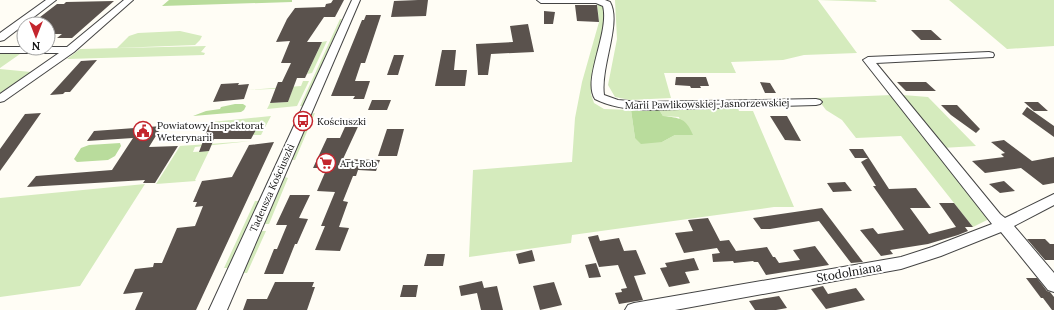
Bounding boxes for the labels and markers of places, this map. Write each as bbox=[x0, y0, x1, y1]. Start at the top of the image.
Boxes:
bus stop icon: Kościuszki bbox=[292, 110, 314, 132]
place label: Kościuszki bbox=[317, 115, 366, 128]
place label: Powiatowy Inspektorat Weterynarii bbox=[157, 119, 264, 144]
public building icon: Powiatowy Inspektorat Weterynarii bbox=[132, 120, 154, 142]
supermarket icon: Art-Rob bbox=[315, 152, 337, 174]
place label: Art-Rob bbox=[339, 157, 377, 170]

